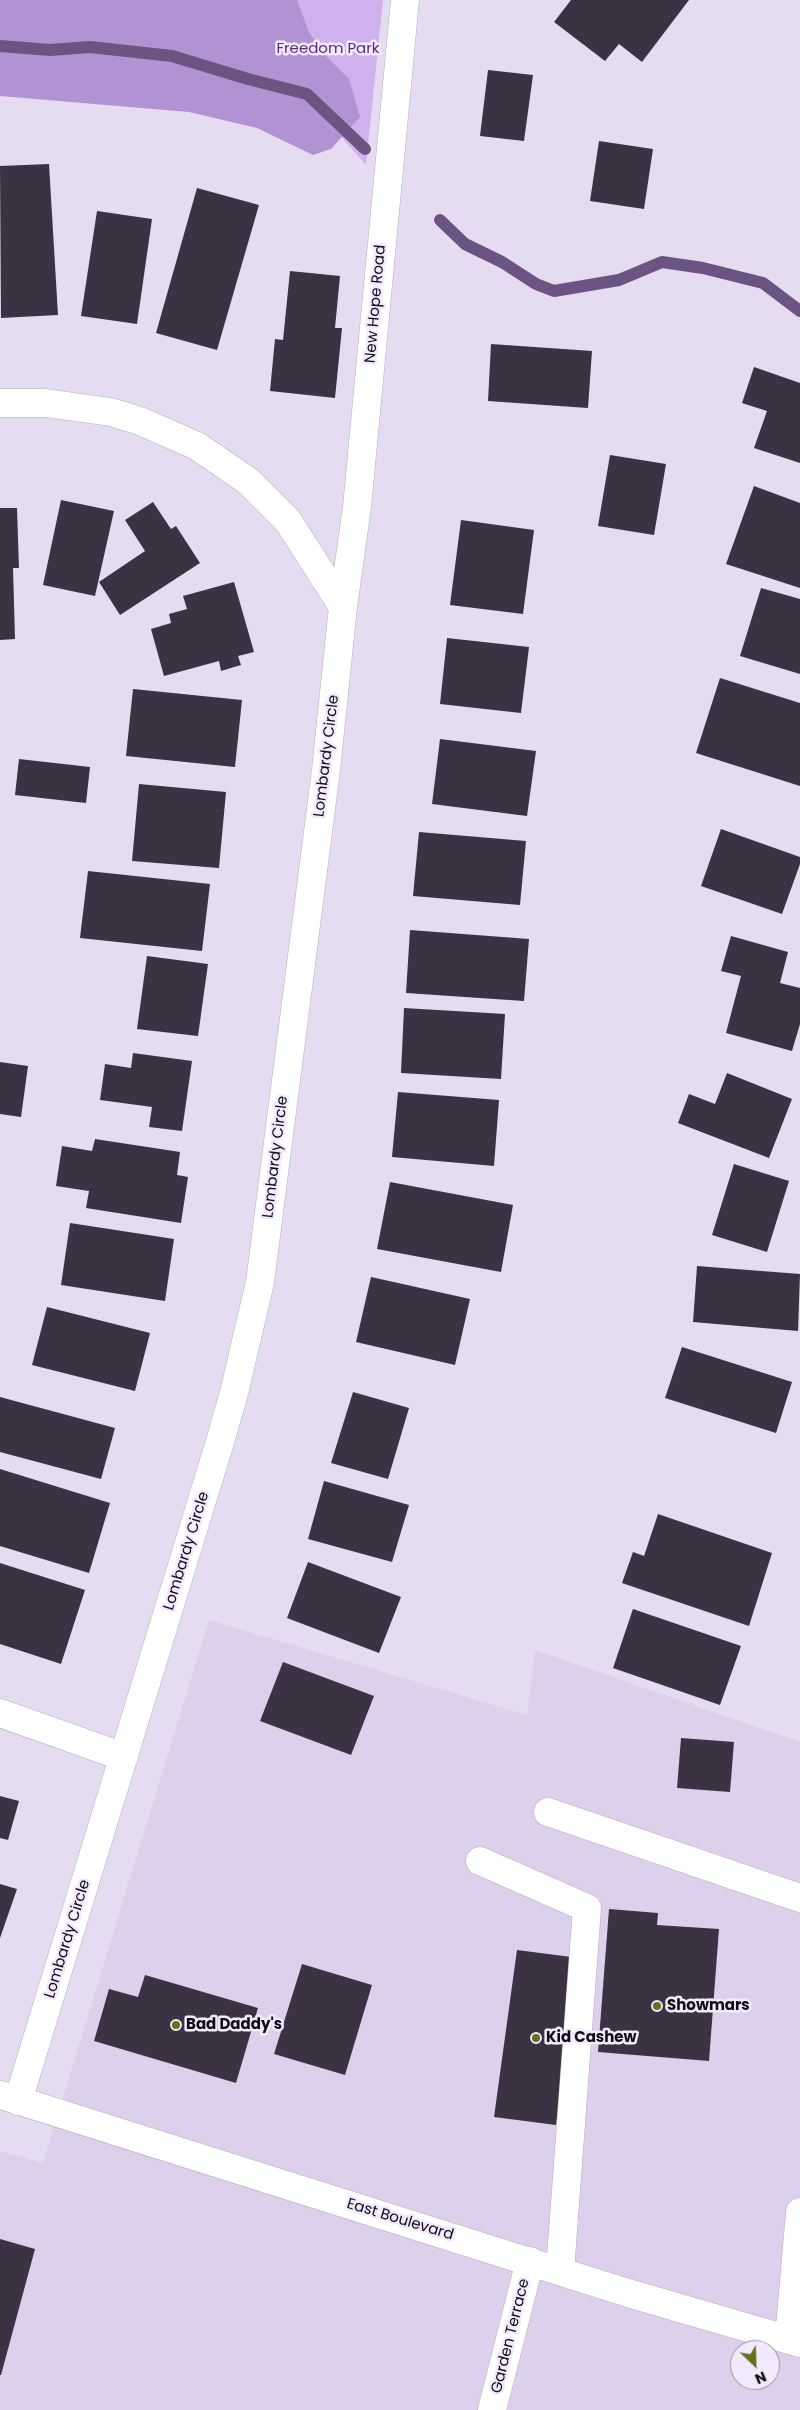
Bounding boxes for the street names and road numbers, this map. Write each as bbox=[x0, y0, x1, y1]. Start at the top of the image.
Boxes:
street label: New Hope Road bbox=[362, 244, 390, 364]
street label: Lombardy Circle bbox=[311, 694, 343, 818]
street label: Lombardy Circle bbox=[260, 1095, 292, 1219]
street label: Lombardy Circle bbox=[160, 1490, 214, 1612]
street label: Lombardy Circle bbox=[41, 1878, 95, 2000]
street label: East Boulevard bbox=[344, 2195, 456, 2245]
street label: Garden Terrace bbox=[488, 2277, 534, 2395]

